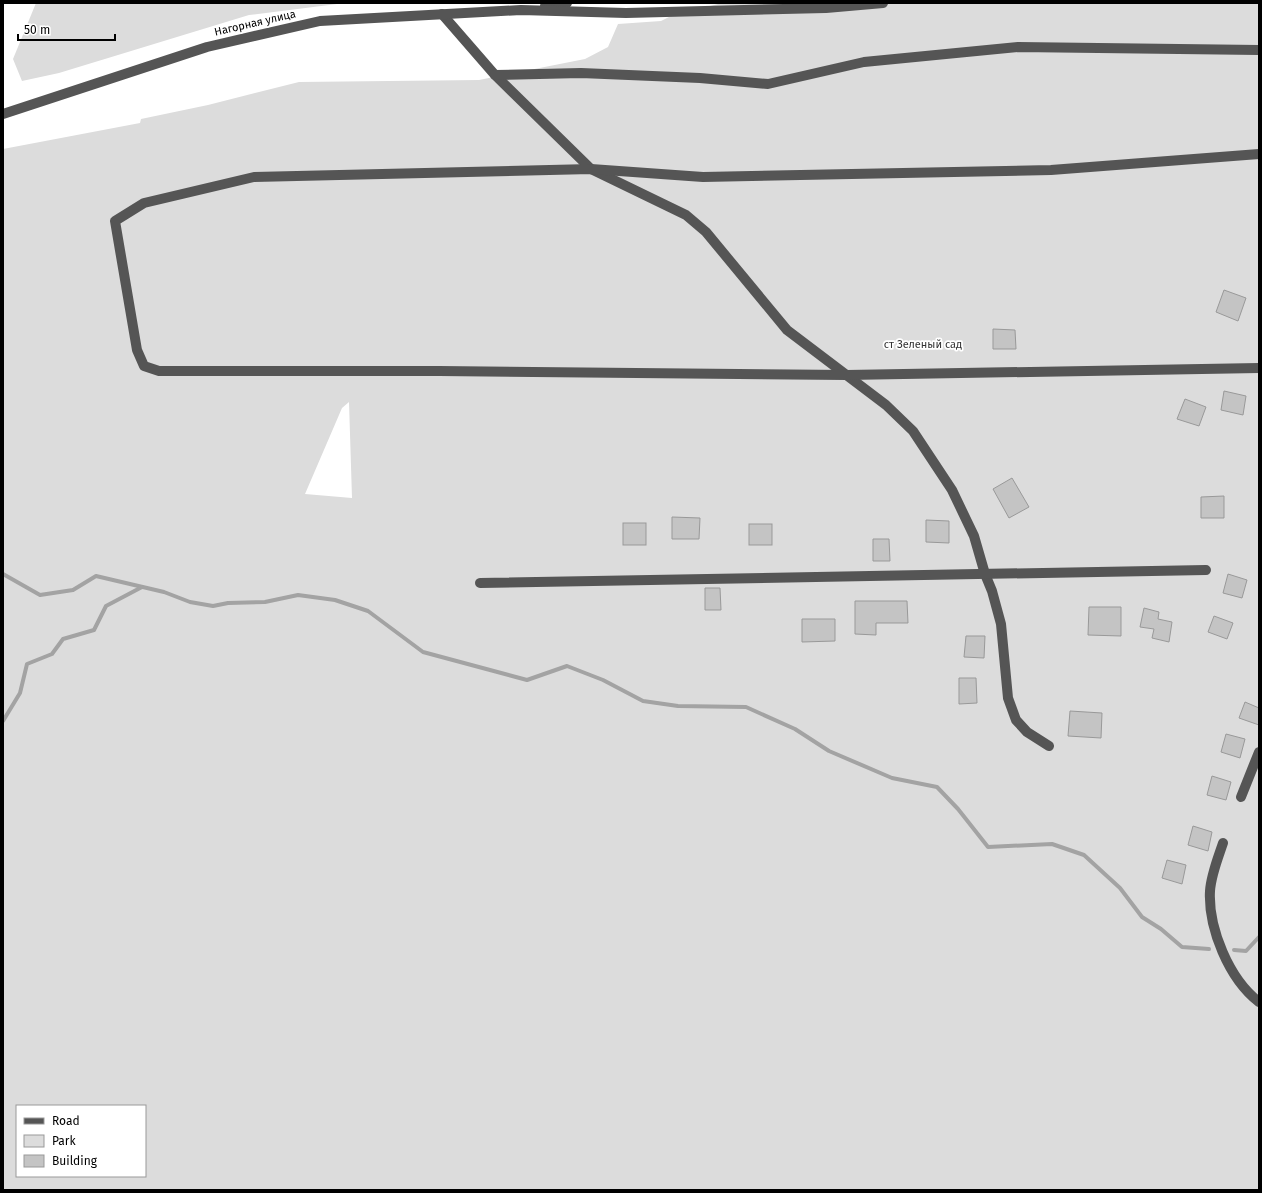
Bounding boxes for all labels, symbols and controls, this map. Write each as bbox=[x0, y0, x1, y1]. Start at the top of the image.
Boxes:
street label: Нагорная улица bbox=[213, 7, 297, 39]
scale bar bbox=[18, 16, 115, 42]
text: 50 m bbox=[24, 23, 50, 37]
park label: ст Зеленый сад bbox=[884, 338, 962, 351]
legend bbox=[16, 1105, 146, 1177]
text: Road bbox=[52, 1114, 80, 1128]
text: Park bbox=[52, 1134, 76, 1148]
text: Building bbox=[52, 1154, 98, 1168]

